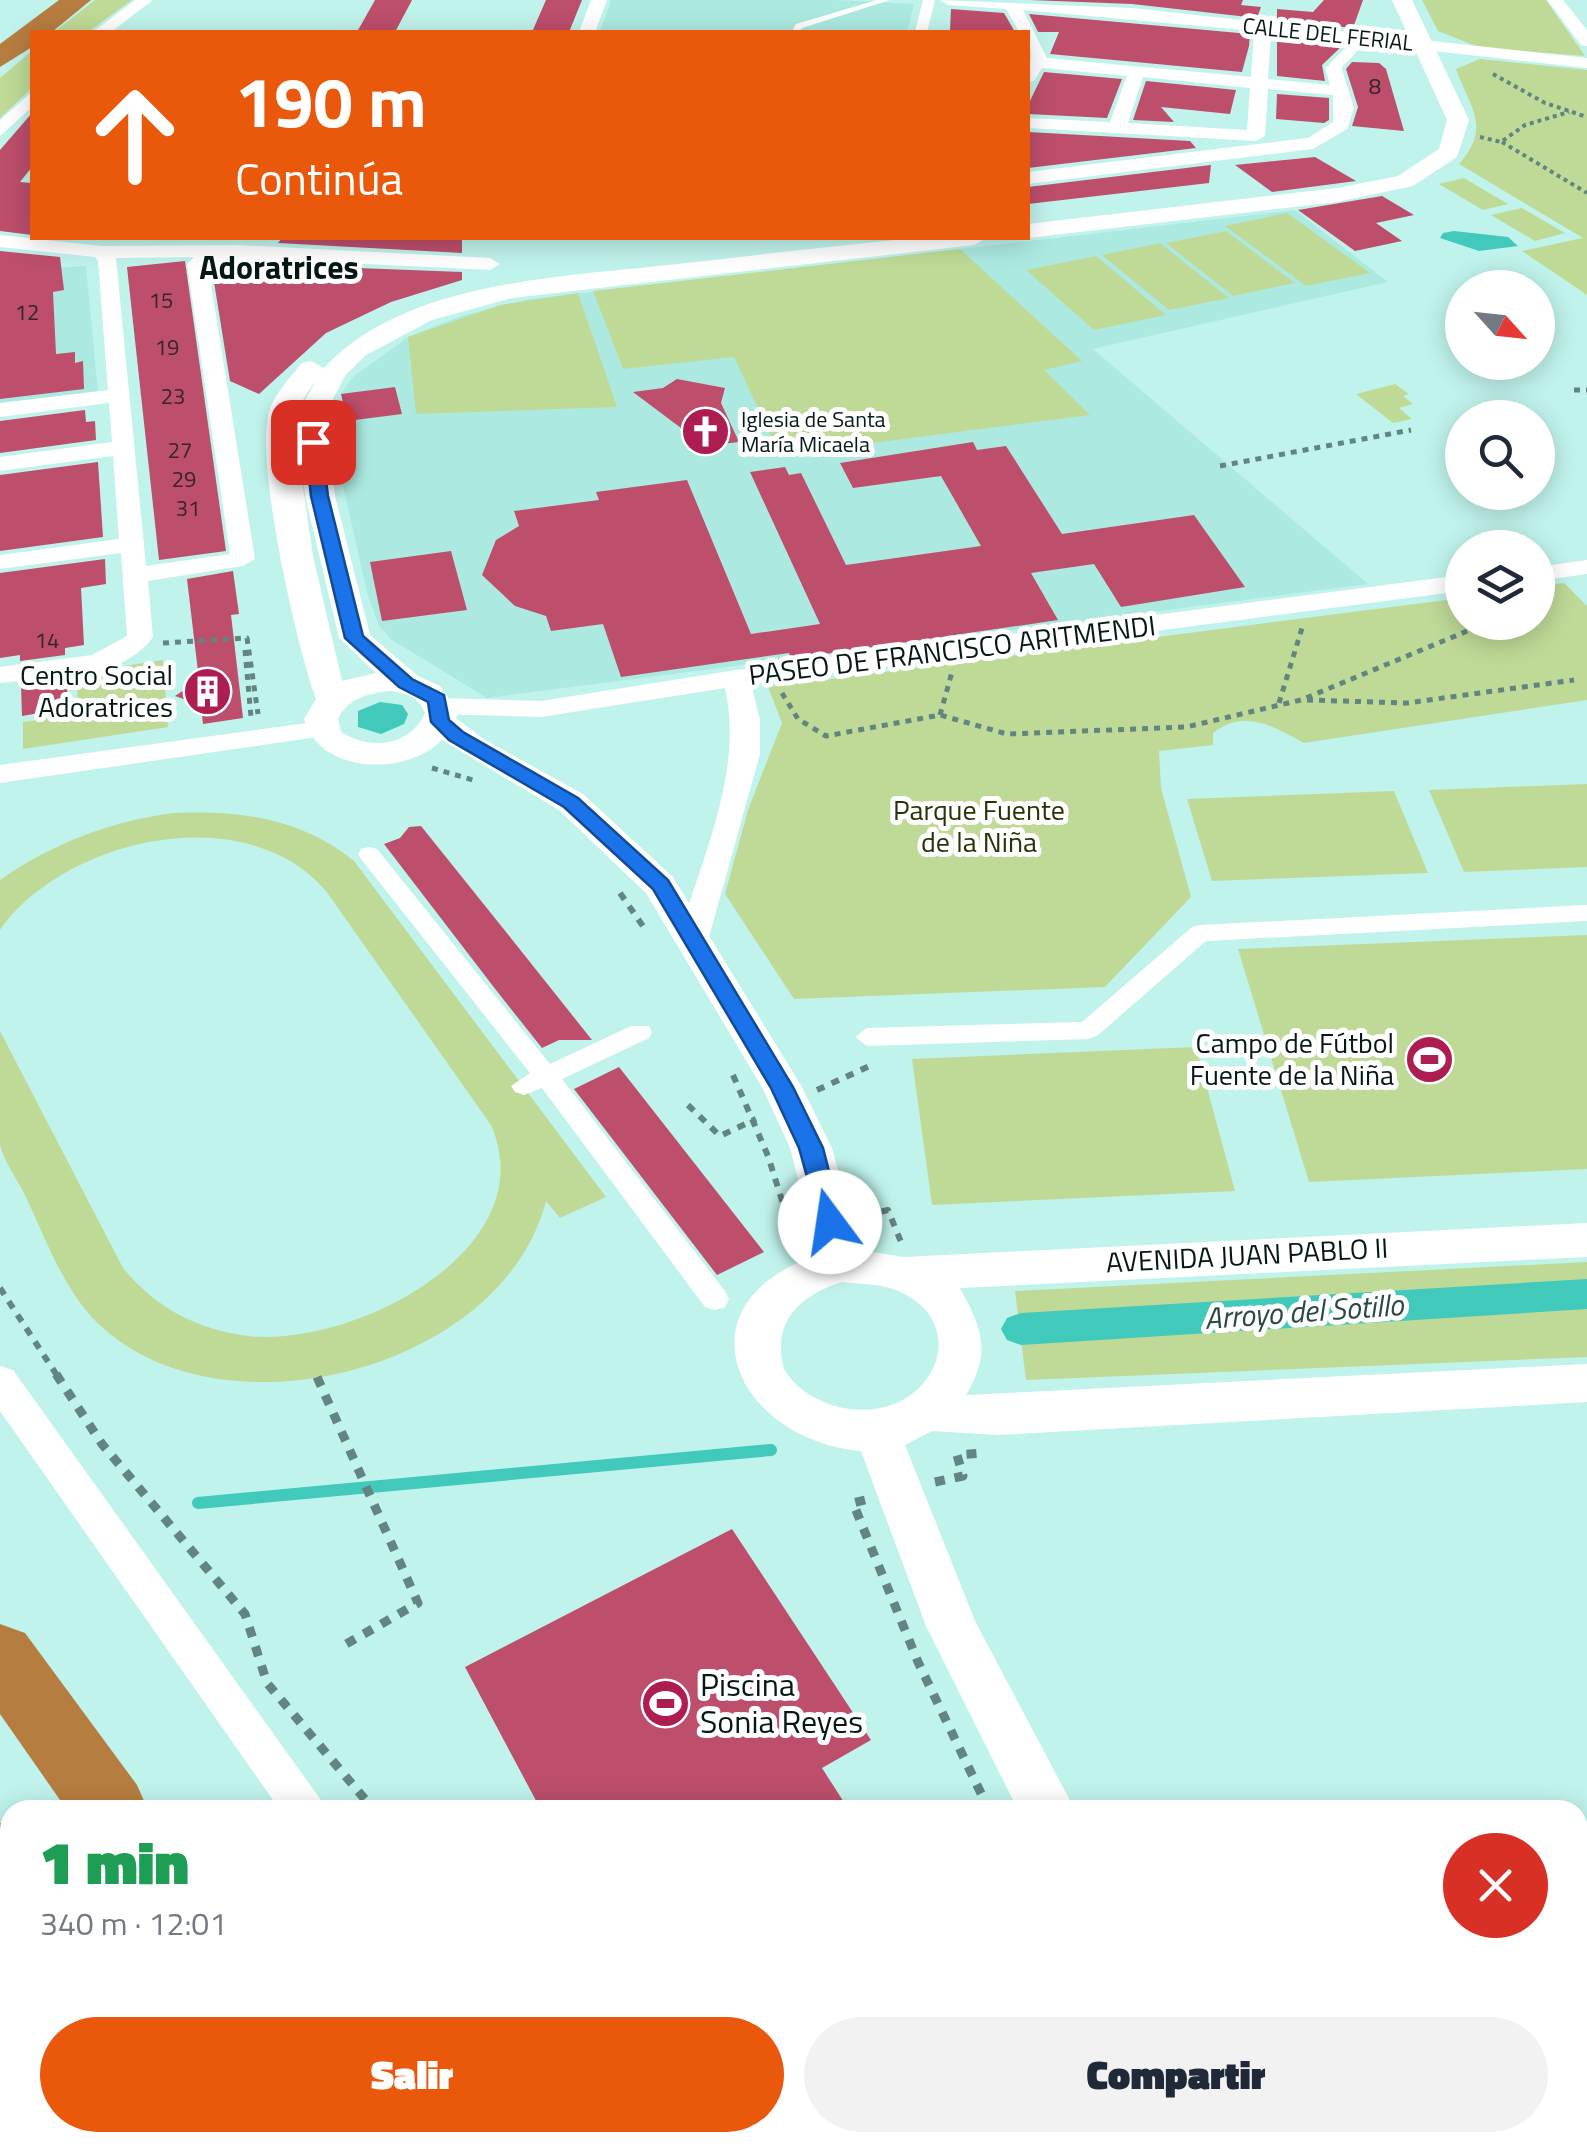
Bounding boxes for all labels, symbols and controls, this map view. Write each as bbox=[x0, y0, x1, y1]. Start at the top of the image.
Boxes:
street label: CALLE DEL FERIAL bbox=[1241, 8, 1415, 60]
text: 190 m bbox=[235, 48, 427, 154]
house number: 8 bbox=[1369, 69, 1381, 103]
icon: ahead bbox=[70, 70, 200, 200]
text: Continúa bbox=[235, 144, 403, 212]
district label: Adoratrices bbox=[199, 243, 359, 291]
north arrow bbox=[1445, 270, 1555, 380]
map controls bbox=[1445, 270, 1555, 640]
house number: 15 bbox=[149, 283, 173, 317]
house number: 12 bbox=[15, 295, 39, 329]
house number: 19 bbox=[155, 330, 179, 364]
house number: 23 bbox=[161, 379, 185, 413]
pin bbox=[271, 400, 356, 485]
button: search bbox=[1445, 400, 1555, 510]
place label: Iglesia de Santa María Micaela bbox=[741, 402, 886, 461]
church icon: Iglesia de Santa María Micaela bbox=[680, 406, 732, 458]
icon: arrive bbox=[286, 415, 341, 470]
house number: 27 bbox=[168, 433, 192, 467]
house number: 29 bbox=[172, 462, 196, 496]
house number: 31 bbox=[176, 491, 200, 525]
button: layers bbox=[1445, 530, 1555, 640]
street label: PASEO DE FRANCISCO ARITMENDI bbox=[746, 603, 1158, 696]
house number: 14 bbox=[35, 623, 59, 657]
place label: Centro Social Adoratrices bbox=[20, 653, 173, 728]
building icon: Centro Social Adoratrices bbox=[182, 665, 234, 717]
park label: Parque Fuente de la Niña bbox=[893, 788, 1065, 863]
place label: Campo de Fútbol Fuente de la Niña bbox=[1190, 1021, 1394, 1096]
sports icon: Campo de Fútbol Fuente de la Niña bbox=[1403, 1033, 1455, 1085]
position arrow bbox=[778, 1170, 882, 1274]
street label: AVENIDA JUAN PABLO II bbox=[1105, 1226, 1389, 1283]
water label: Arroyo del Sotillo bbox=[1203, 1281, 1406, 1341]
place label: Piscina Sonia Reyes bbox=[700, 1660, 863, 1745]
sports icon: Piscina Sonia Reyes bbox=[639, 1677, 691, 1729]
text: 1 min bbox=[40, 1816, 189, 1907]
button: close bbox=[1443, 1833, 1548, 1938]
text: 340 m · 12:01 bbox=[40, 1899, 227, 1947]
button: Salir bbox=[40, 2017, 784, 2132]
button: Compartir bbox=[804, 2017, 1548, 2132]

